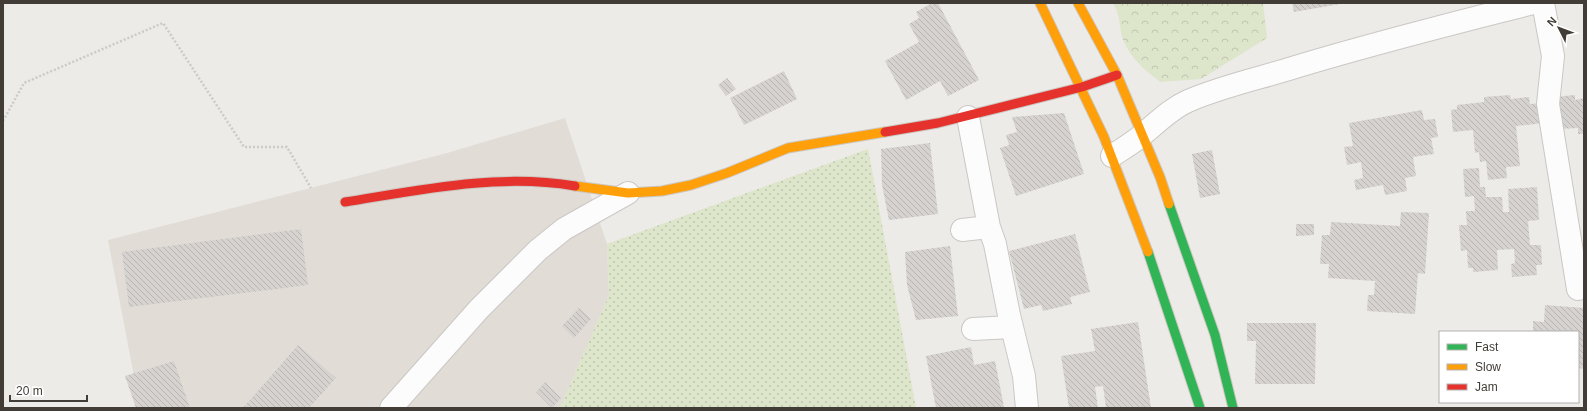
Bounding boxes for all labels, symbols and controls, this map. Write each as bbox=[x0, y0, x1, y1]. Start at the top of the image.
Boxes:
north arrow bbox=[1539, 8, 1579, 48]
text: N bbox=[1544, 14, 1559, 28]
legend bbox=[1439, 331, 1579, 403]
text: Fast bbox=[1475, 340, 1499, 354]
text: Slow bbox=[1475, 360, 1501, 374]
scale bar bbox=[10, 377, 87, 403]
text: Jam bbox=[1475, 380, 1498, 394]
text: 20 m bbox=[16, 384, 43, 398]

